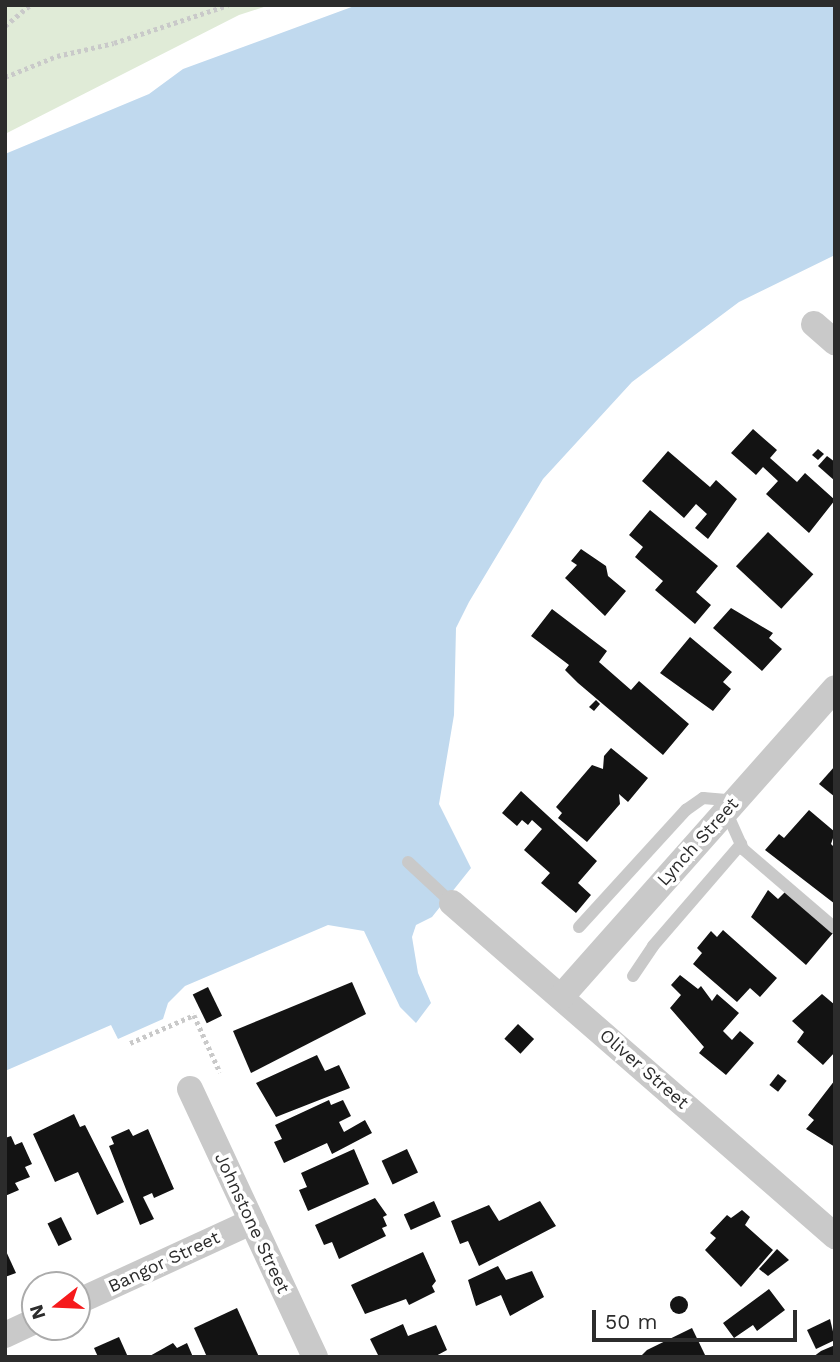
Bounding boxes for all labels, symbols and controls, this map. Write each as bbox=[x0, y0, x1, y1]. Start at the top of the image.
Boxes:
street label: Lynch Street bbox=[653, 793, 743, 891]
street label: Oliver Street bbox=[595, 1024, 693, 1114]
street label: Johnstone Street bbox=[210, 1149, 294, 1297]
street label: Bangor Street bbox=[105, 1227, 223, 1297]
north arrow bbox=[21, 1271, 91, 1341]
scale bar bbox=[595, 1296, 800, 1340]
text: N bbox=[24, 1302, 51, 1322]
text: 50 m bbox=[605, 1309, 657, 1334]

